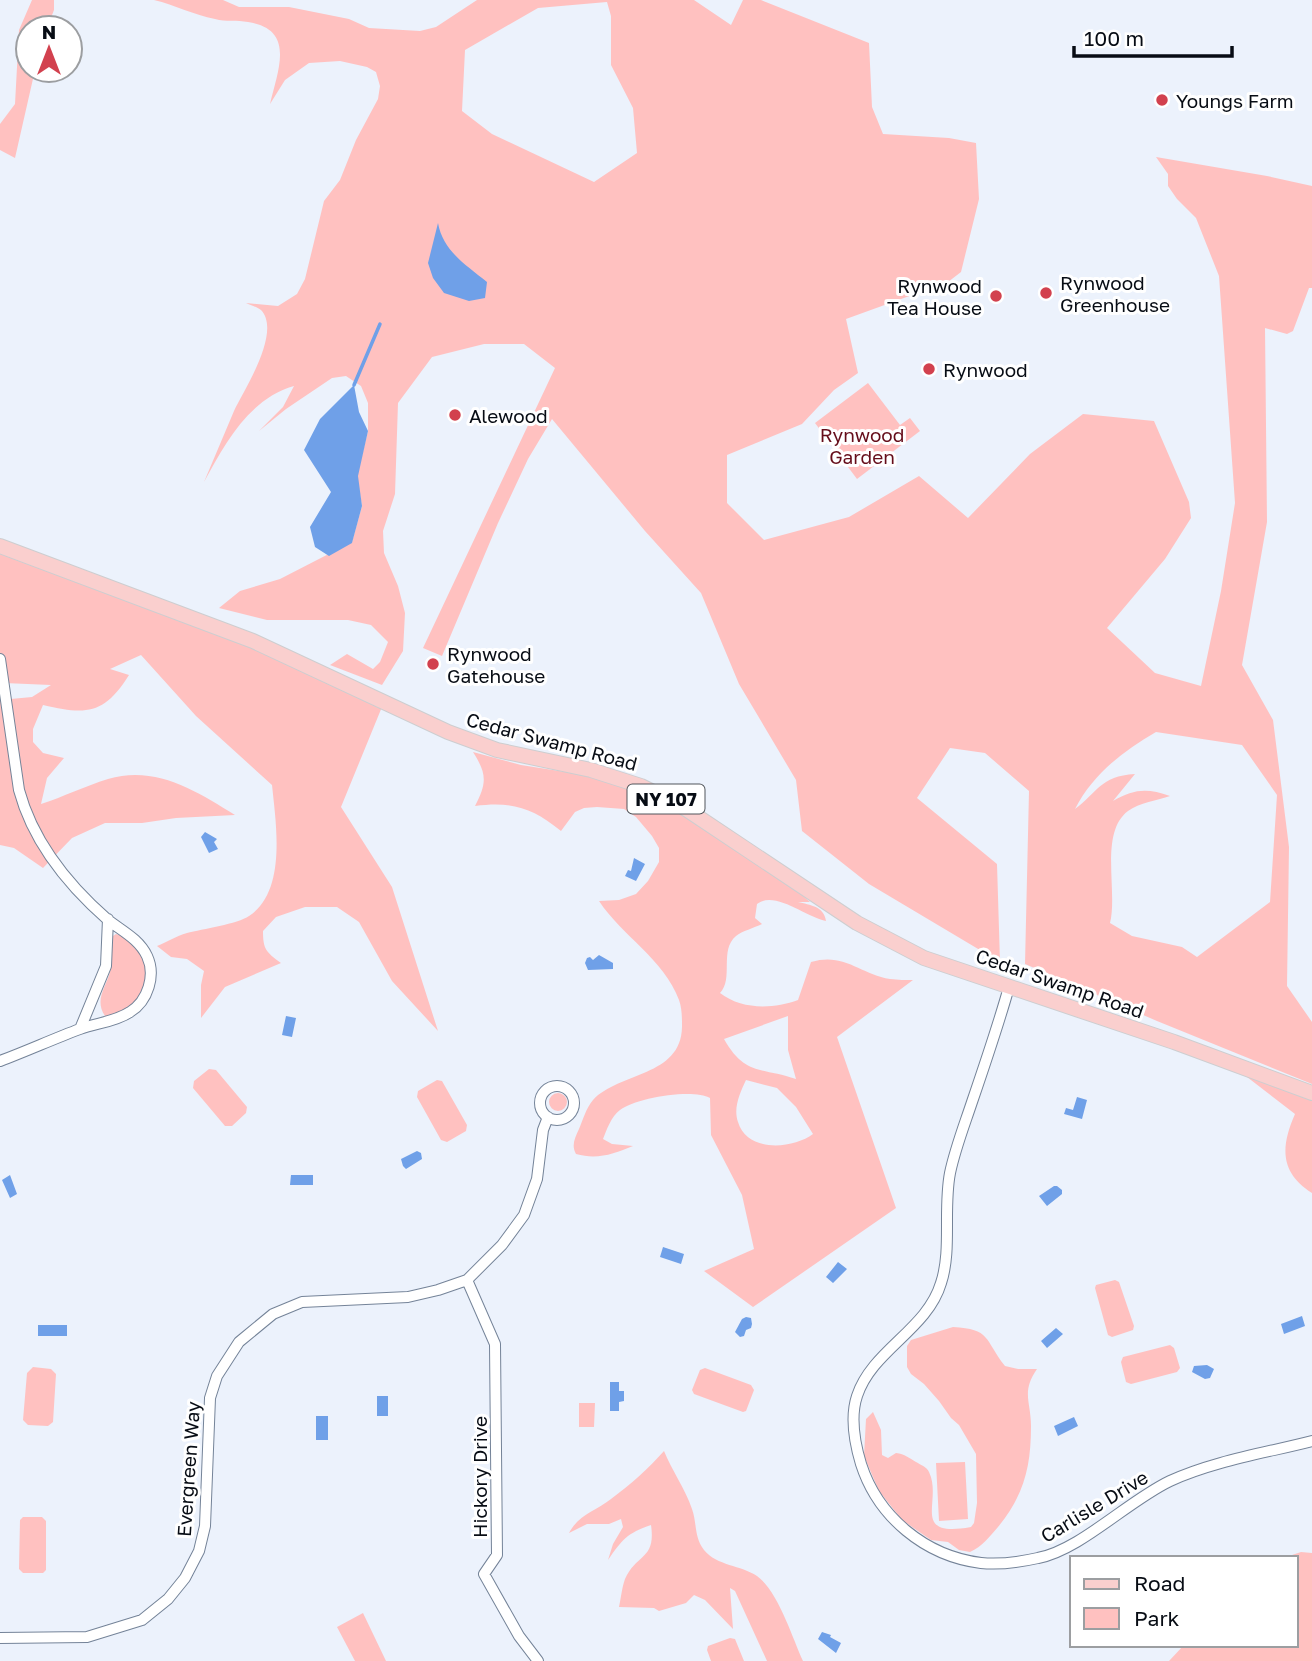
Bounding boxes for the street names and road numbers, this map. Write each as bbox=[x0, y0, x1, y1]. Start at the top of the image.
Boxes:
street label: Cedar Swamp Road bbox=[464, 707, 640, 775]
road number: NY 107 bbox=[628, 784, 704, 814]
street label: Cedar Swamp Road bbox=[973, 943, 1147, 1023]
street label: Evergreen Way bbox=[172, 1400, 204, 1538]
street label: Hickory Drive bbox=[468, 1416, 491, 1538]
street label: Carlisle Drive bbox=[1036, 1465, 1152, 1547]

